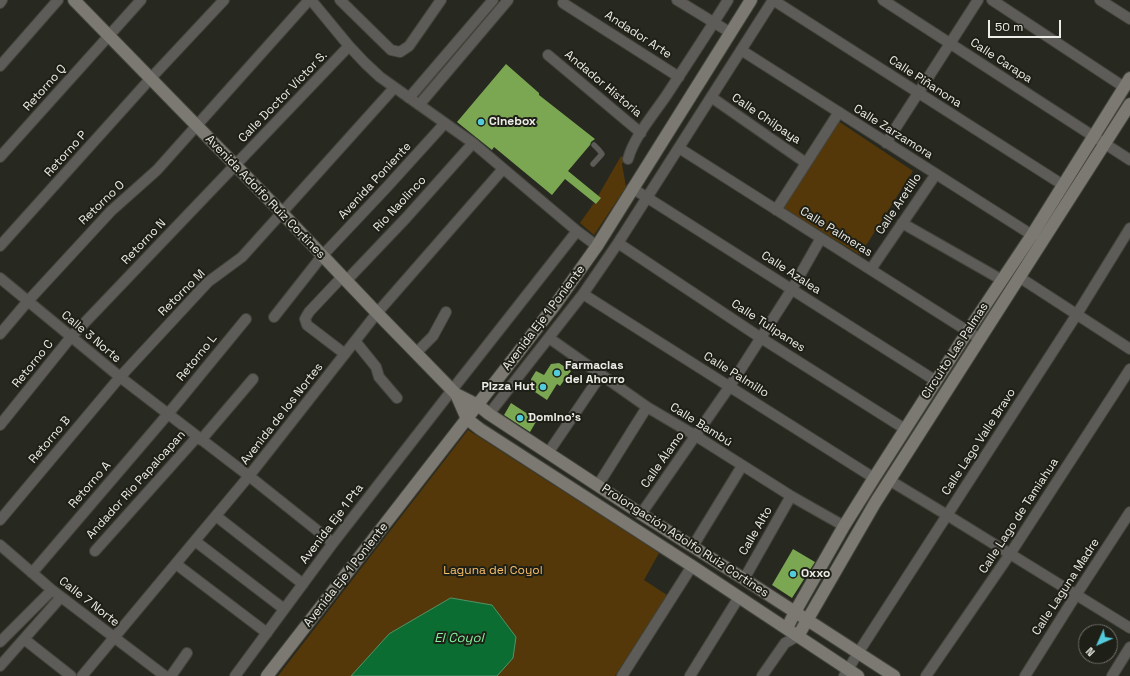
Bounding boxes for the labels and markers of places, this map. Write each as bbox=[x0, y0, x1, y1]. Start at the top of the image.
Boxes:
place label: Cinebox bbox=[489, 115, 536, 129]
marker: Cinebox bbox=[476, 117, 486, 127]
place label: Farmacias del Ahorro bbox=[565, 359, 625, 387]
marker: Farmacias del Ahorro bbox=[552, 368, 562, 378]
place label: Pizza Hut bbox=[481, 380, 535, 394]
marker: Pizza Hut bbox=[538, 382, 548, 392]
place label: Domino's bbox=[528, 411, 581, 425]
marker: Domino's bbox=[515, 413, 525, 423]
place label: Oxxo bbox=[801, 567, 830, 581]
marker: Oxxo bbox=[788, 569, 798, 579]

